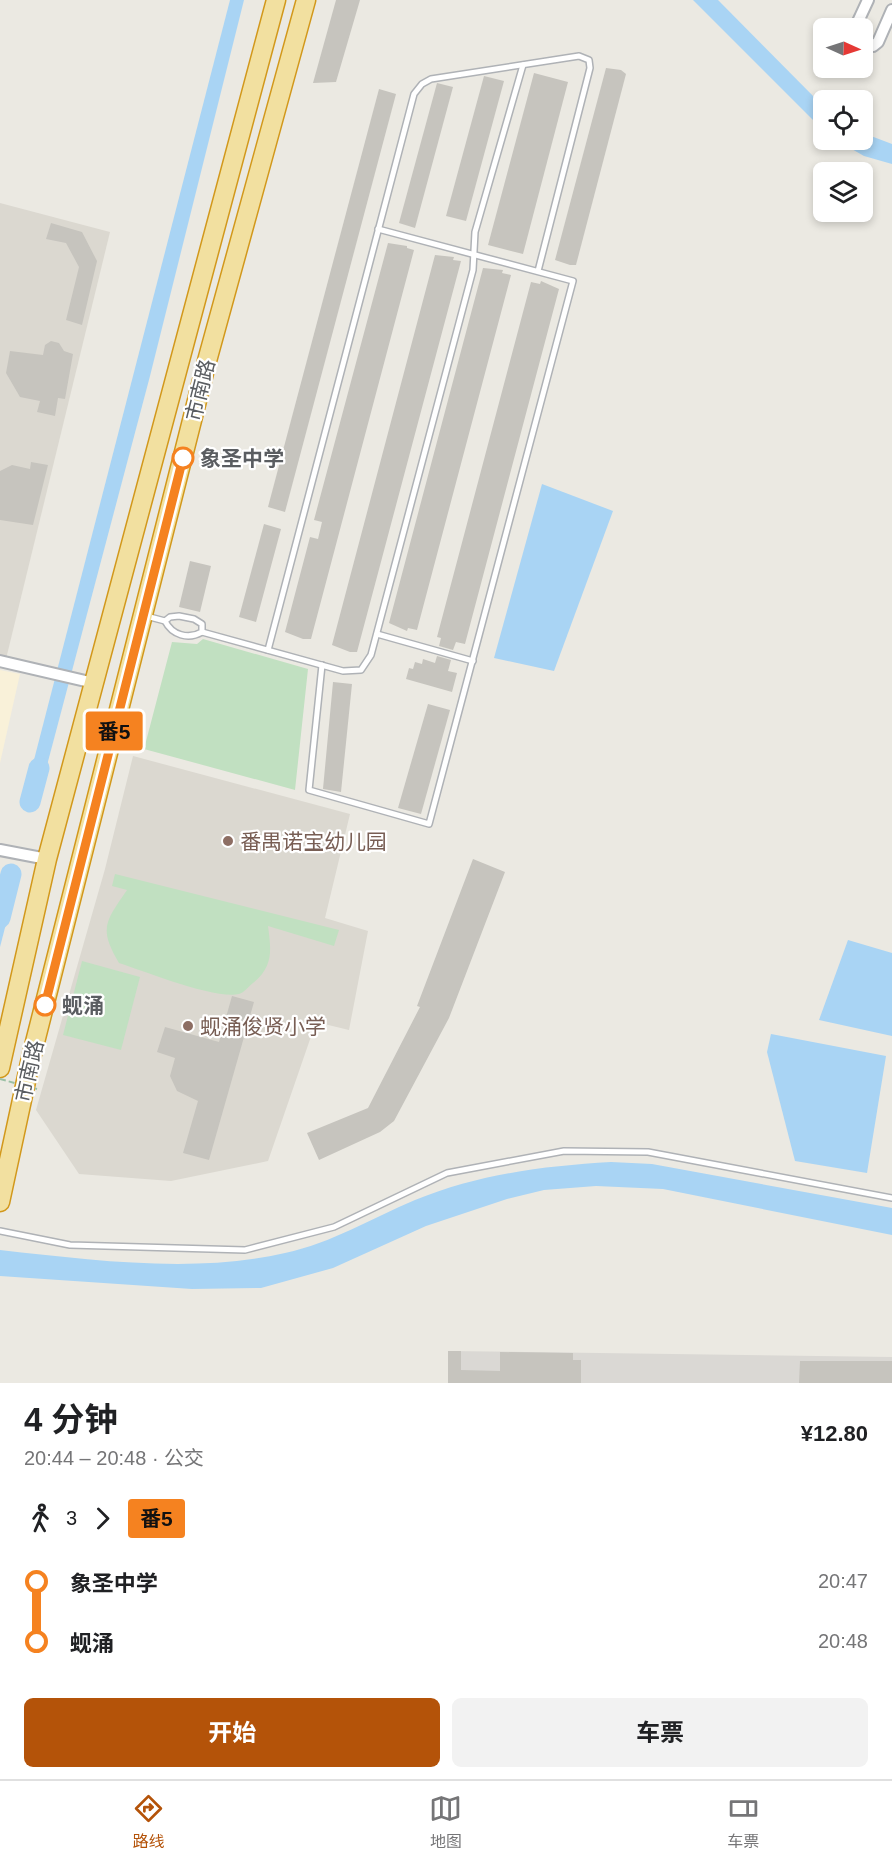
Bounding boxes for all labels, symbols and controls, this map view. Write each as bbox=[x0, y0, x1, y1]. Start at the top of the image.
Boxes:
north arrow bbox=[813, 18, 873, 78]
map controls bbox=[813, 18, 873, 222]
button: locate bbox=[813, 90, 873, 150]
button: layers bbox=[813, 162, 873, 222]
street label: 市南路 bbox=[181, 357, 219, 423]
marker: 象圣中学 bbox=[172, 447, 194, 469]
place label: 象圣中学 bbox=[200, 447, 284, 470]
line badge: 番5 bbox=[87, 712, 141, 750]
text: 番5 bbox=[98, 720, 130, 743]
place label: 番禺诺宝幼儿园 bbox=[240, 830, 387, 853]
marker: 番禺诺宝幼儿园 bbox=[221, 834, 235, 848]
marker: 蚬涌 bbox=[34, 994, 56, 1016]
place label: 蚬涌 bbox=[62, 994, 104, 1017]
place label: 蚬涌俊贤小学 bbox=[200, 1015, 326, 1038]
marker: 蚬涌俊贤小学 bbox=[181, 1019, 195, 1033]
street label: 市南路 bbox=[11, 1038, 47, 1104]
text: 4 分钟 bbox=[24, 1401, 118, 1438]
text: ¥12.80 bbox=[801, 1421, 868, 1446]
text: 20:44 – 20:48 · 公交 bbox=[24, 1447, 204, 1469]
icon: walk bbox=[24, 1502, 57, 1535]
icon: forward bbox=[86, 1502, 119, 1535]
text: 3 bbox=[66, 1507, 77, 1529]
text: 番5 bbox=[140, 1507, 173, 1530]
text: 20:47 bbox=[818, 1570, 868, 1592]
text: 象圣中学 bbox=[70, 1571, 158, 1596]
text: 20:48 bbox=[818, 1630, 868, 1652]
text: 蚬涌 bbox=[70, 1631, 114, 1656]
button: 开始 bbox=[24, 1698, 440, 1767]
button: 车票 bbox=[452, 1698, 868, 1767]
tab: 路线 bbox=[132, 1792, 165, 1852]
tab: 地图 bbox=[429, 1792, 462, 1852]
tab: 车票 bbox=[727, 1792, 760, 1852]

